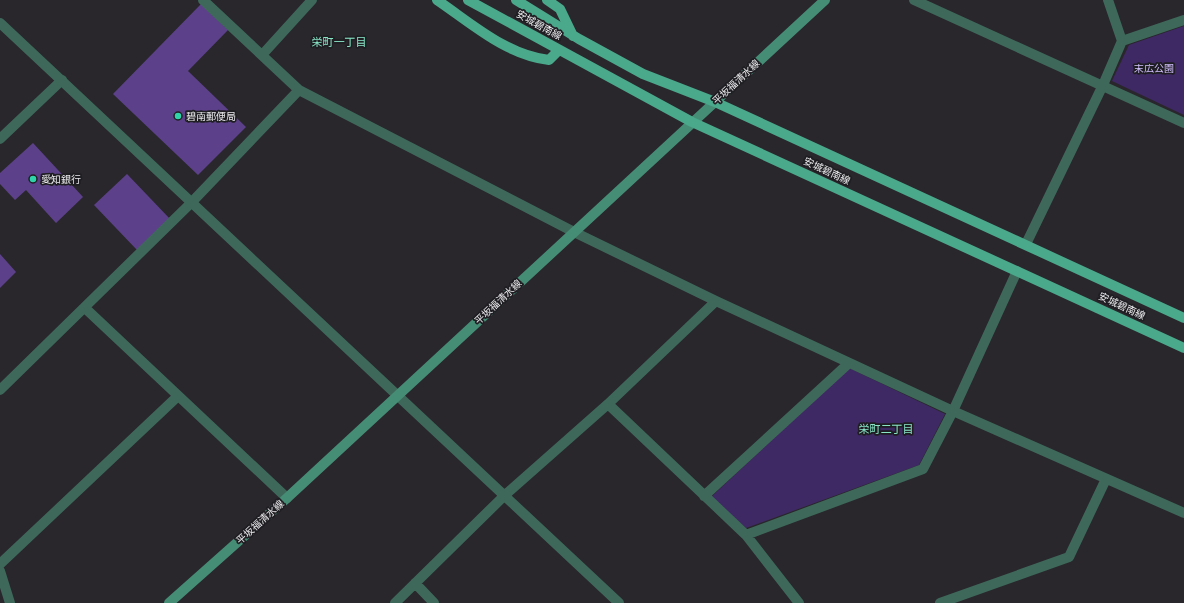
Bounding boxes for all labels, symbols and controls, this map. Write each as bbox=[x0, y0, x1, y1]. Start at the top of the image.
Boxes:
street label: 安城碧南線 bbox=[514, 8, 564, 42]
district label: 栄町一丁目 bbox=[312, 36, 367, 49]
street label: 平坂福清水線 bbox=[710, 58, 762, 106]
park label: 末広公園 bbox=[1134, 63, 1174, 74]
marker: 碧南郵便局 bbox=[173, 111, 183, 121]
place label: 碧南郵便局 bbox=[186, 111, 236, 122]
street label: 安城碧南線 bbox=[802, 155, 852, 187]
marker: 愛知銀行 bbox=[28, 174, 38, 184]
place label: 愛知銀行 bbox=[41, 174, 81, 185]
street label: 平坂福清水線 bbox=[472, 278, 524, 326]
street label: 安城碧南線 bbox=[1097, 290, 1147, 322]
district label: 栄町二丁目 bbox=[859, 423, 914, 436]
street label: 平坂福清水線 bbox=[234, 498, 286, 546]

